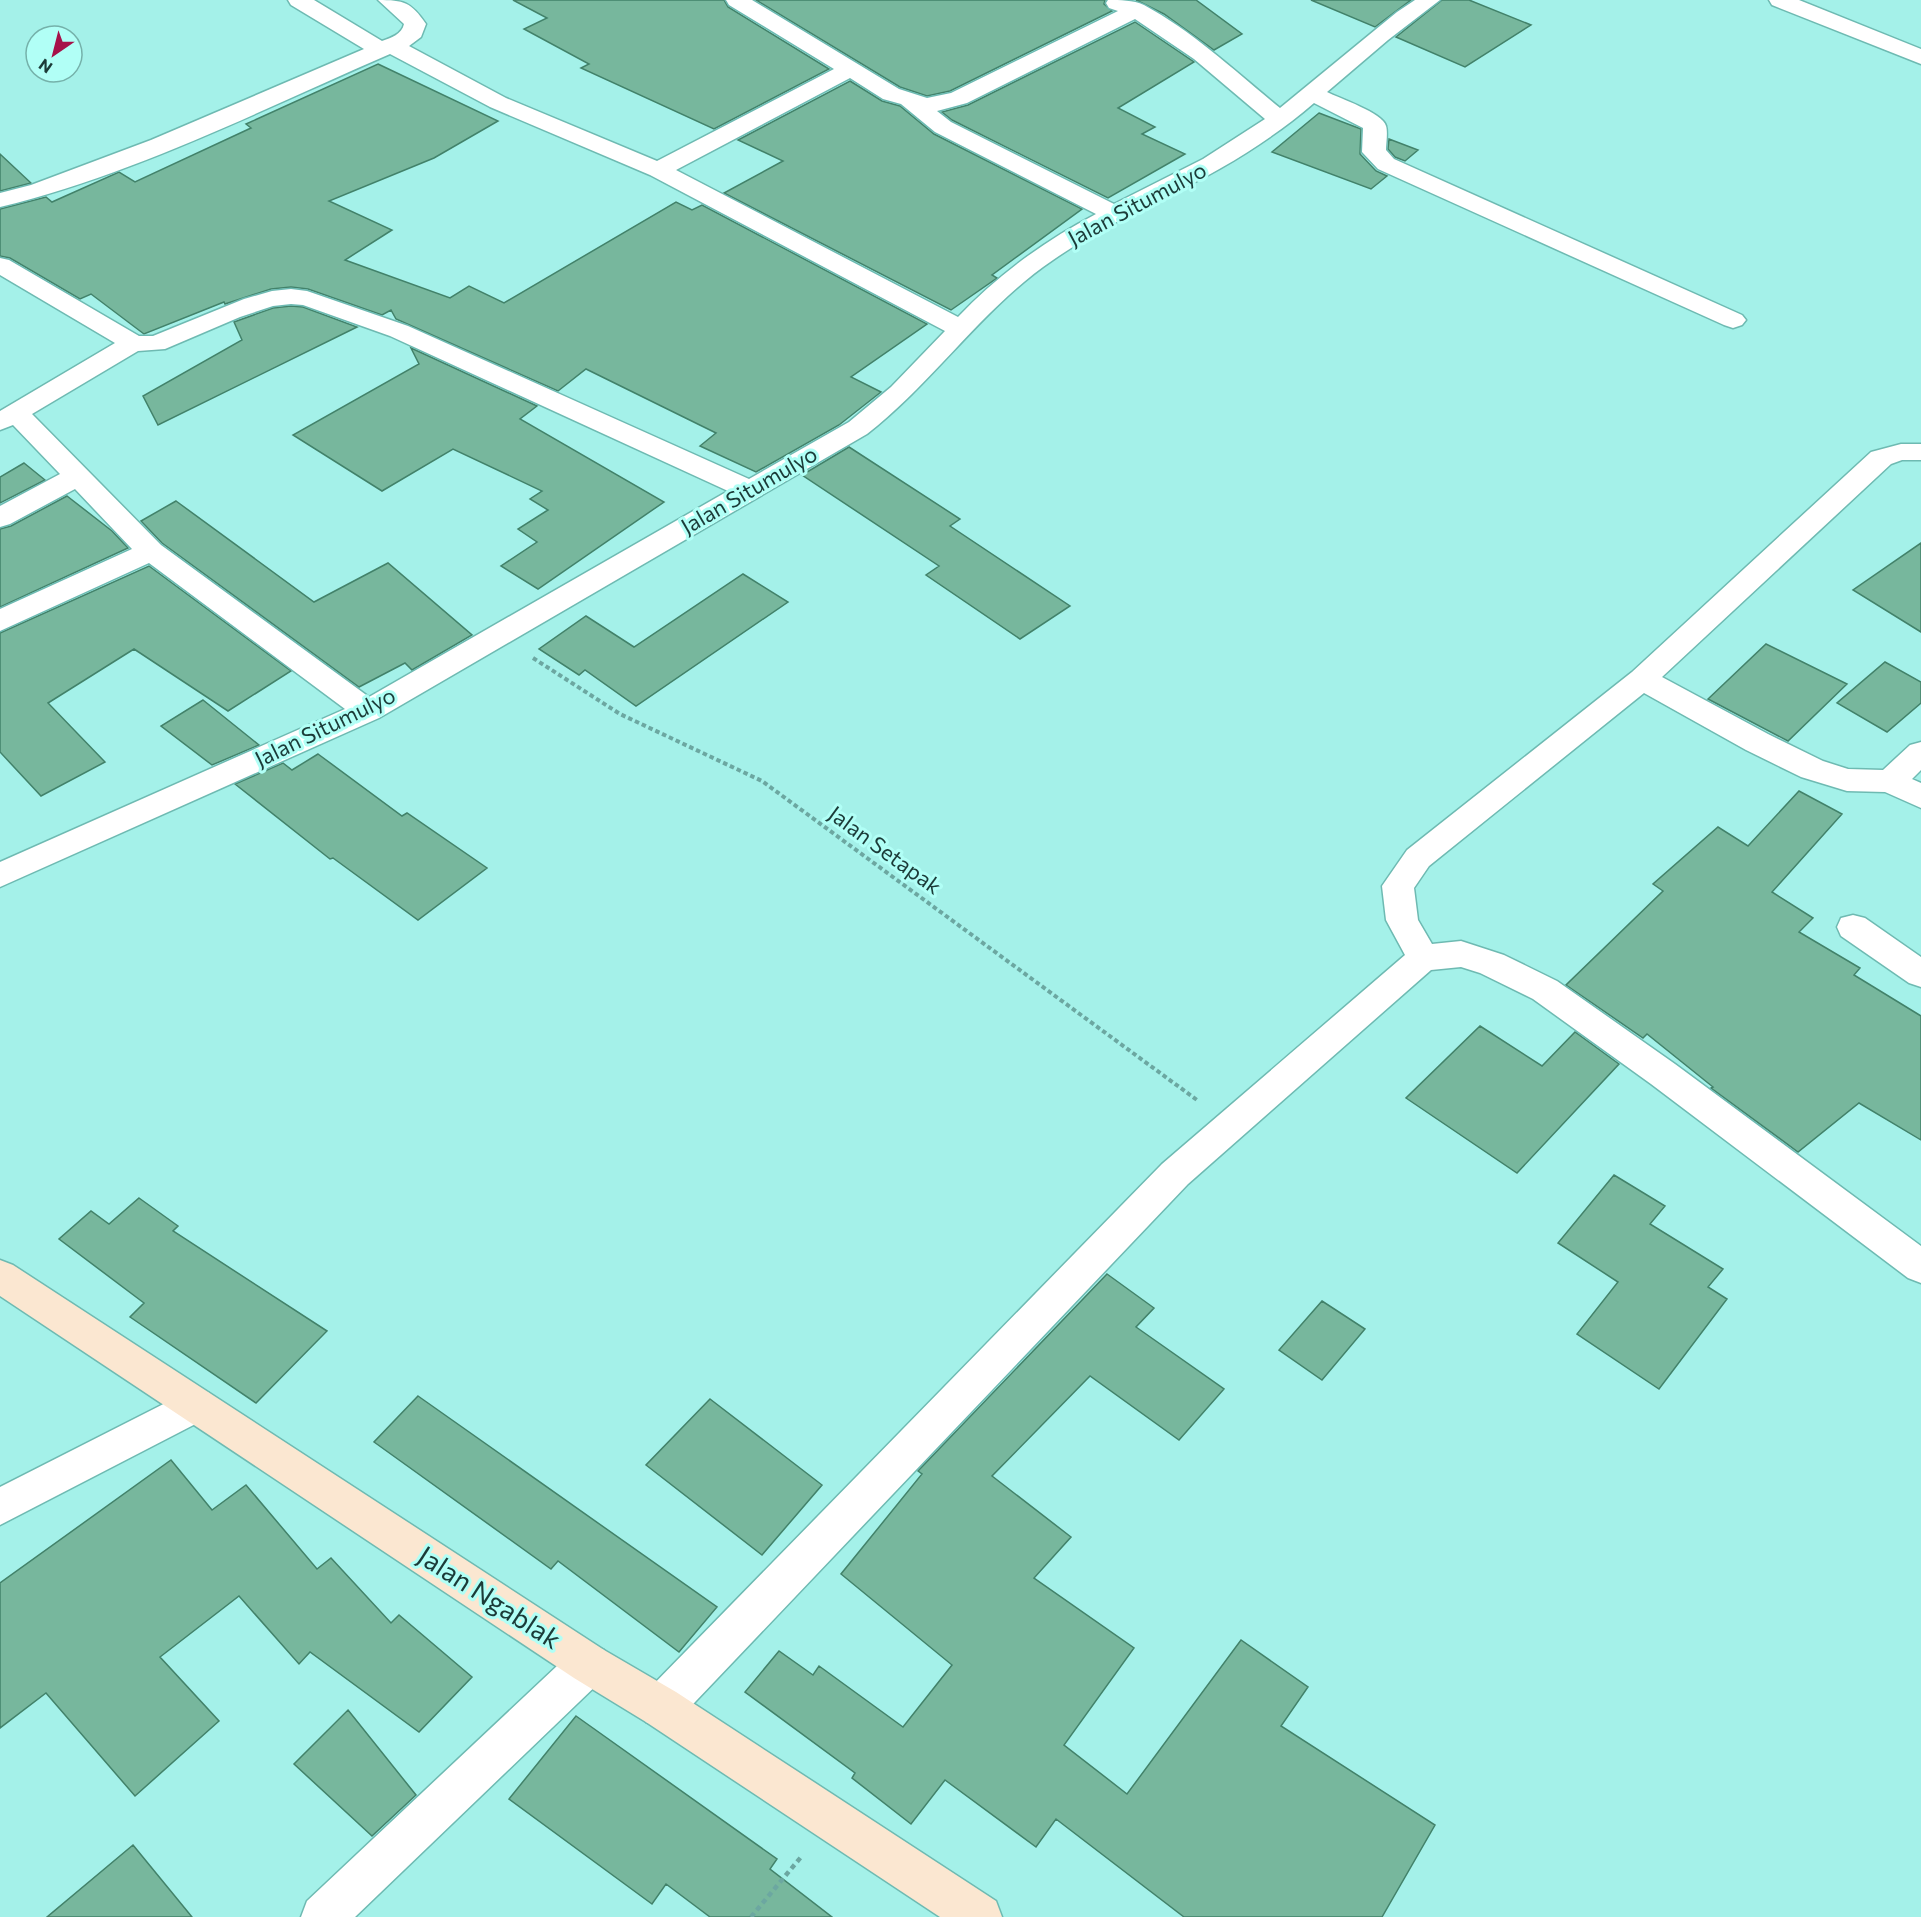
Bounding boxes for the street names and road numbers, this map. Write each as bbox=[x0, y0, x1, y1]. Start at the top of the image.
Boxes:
street label: Jalan Situmulyo bbox=[1063, 156, 1211, 251]
street label: Jalan Situmulyo bbox=[676, 440, 822, 539]
street label: Jalan Situmulyo bbox=[250, 681, 399, 772]
street label: Jalan Setapak bbox=[824, 800, 947, 900]
street label: Jalan Ngablak bbox=[412, 1538, 568, 1655]

